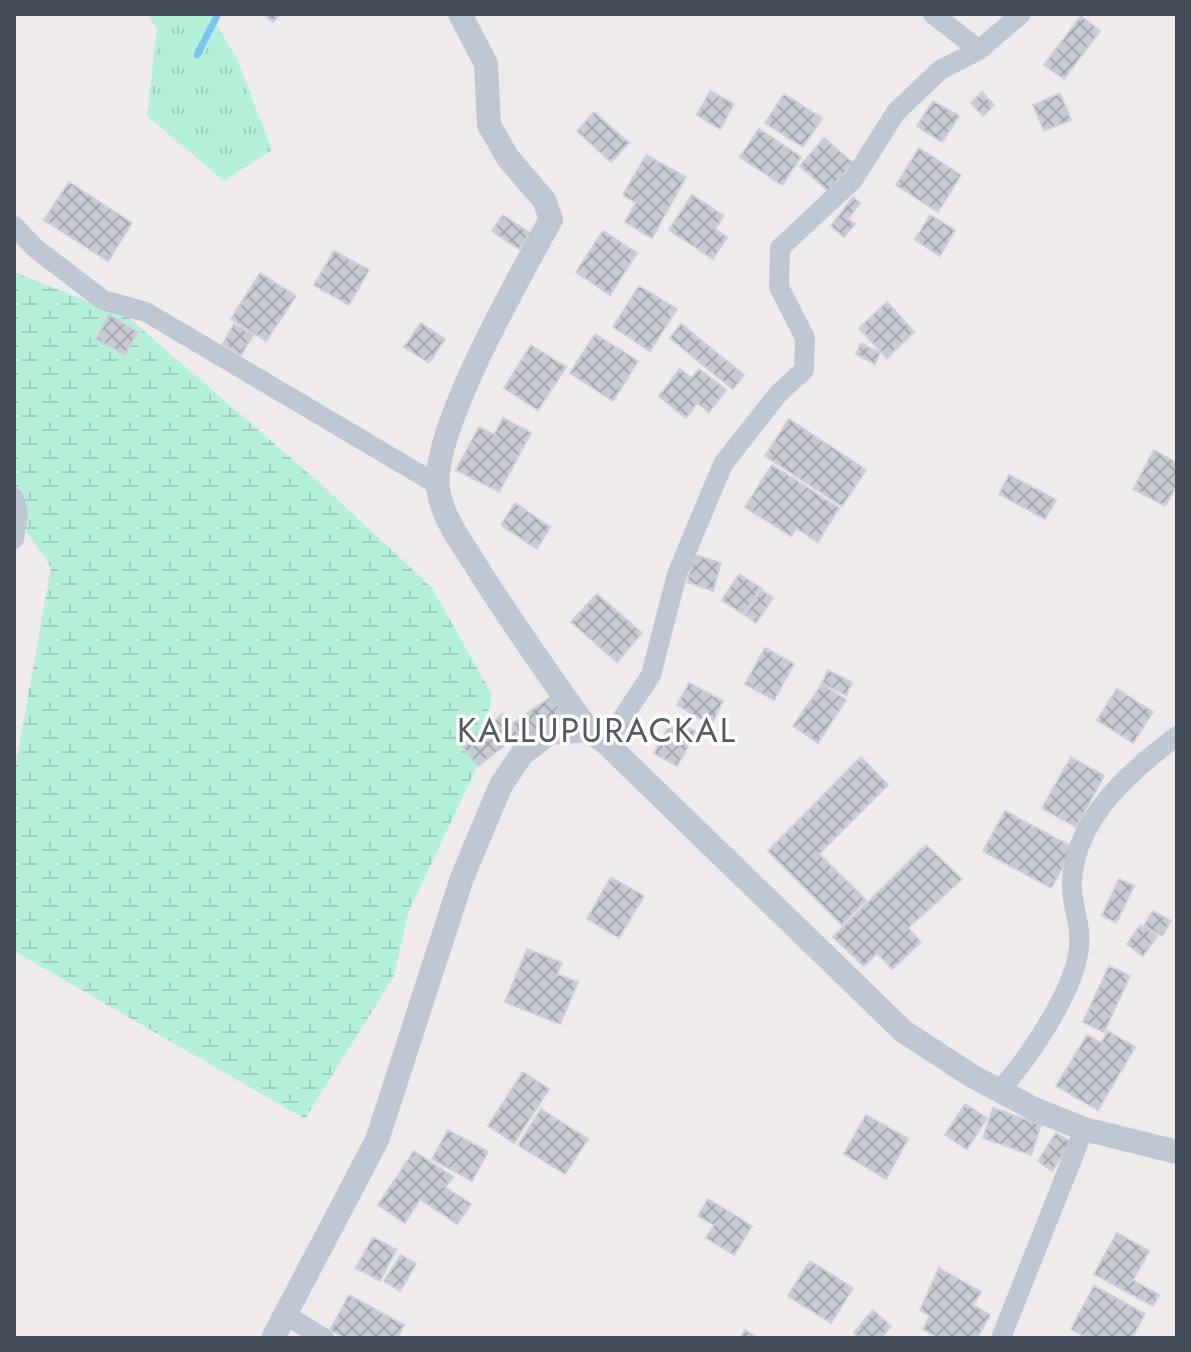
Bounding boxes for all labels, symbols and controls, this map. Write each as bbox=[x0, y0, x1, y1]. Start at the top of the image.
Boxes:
district label: KALLUPURACKAL bbox=[457, 706, 737, 755]

